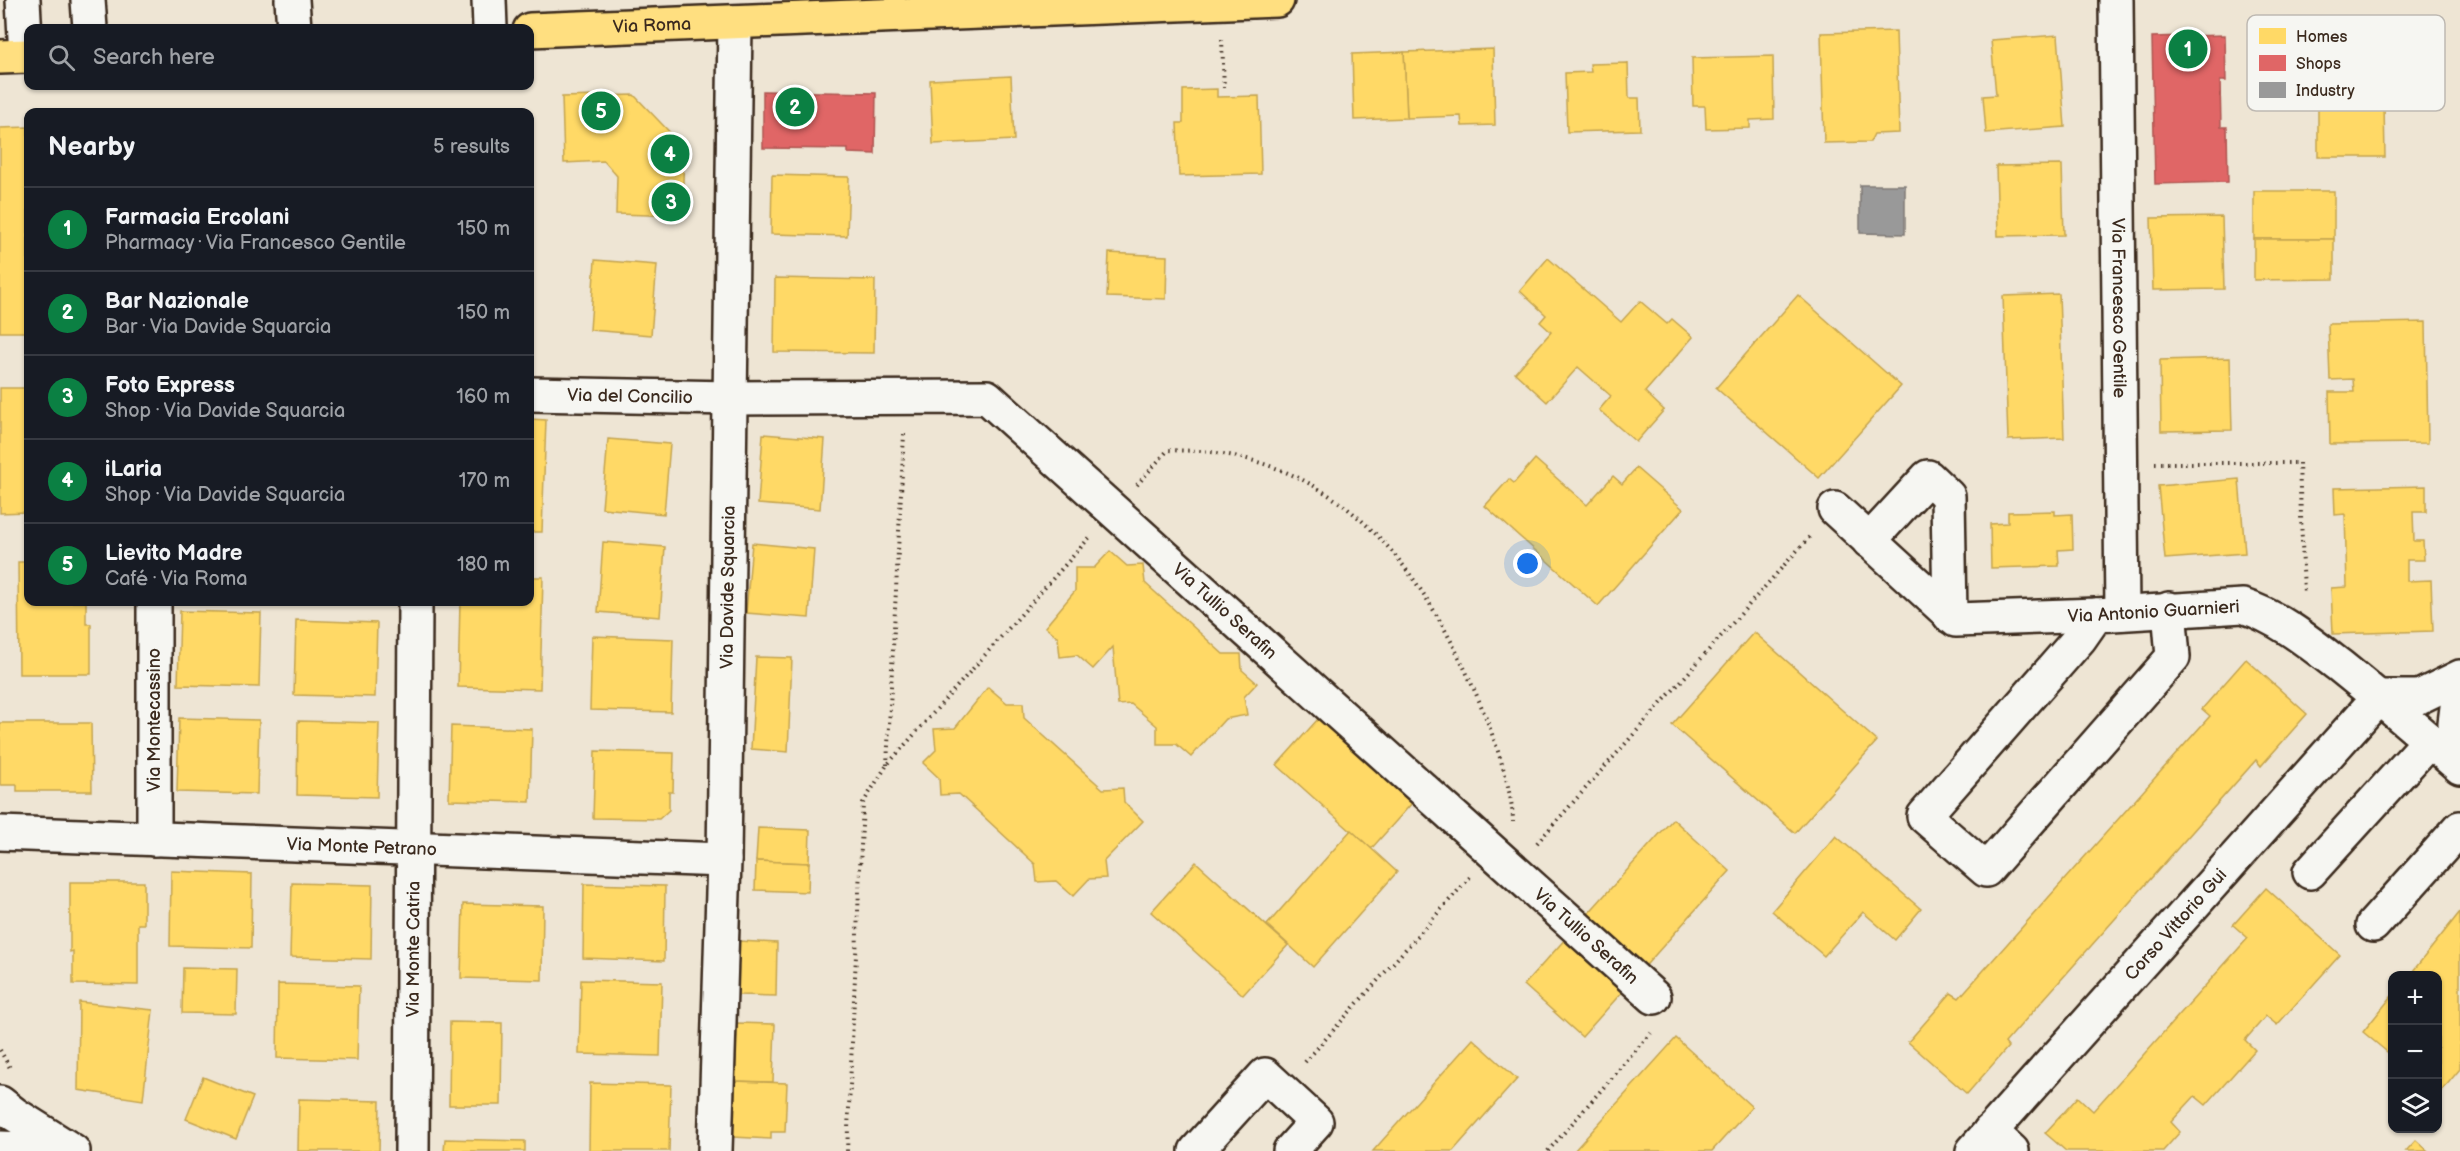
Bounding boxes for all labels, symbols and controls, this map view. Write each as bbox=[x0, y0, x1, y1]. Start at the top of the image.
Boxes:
street label: Via Roma bbox=[612, 13, 692, 37]
legend bbox=[2247, 15, 2445, 111]
search box bbox=[24, 24, 534, 90]
pin: 1 bbox=[2168, 26, 2208, 72]
text: Homes bbox=[2296, 28, 2348, 47]
icon: search bbox=[45, 41, 78, 74]
text: Search here bbox=[93, 44, 215, 71]
text: Shops bbox=[2296, 55, 2341, 74]
text: Industry bbox=[2296, 82, 2355, 101]
pin: 2 bbox=[776, 84, 814, 130]
pin: 5 bbox=[582, 88, 620, 134]
text: Nearby bbox=[48, 132, 135, 163]
pin: 4 bbox=[650, 132, 690, 176]
text: 5 results bbox=[433, 135, 510, 159]
pin: 3 bbox=[652, 180, 690, 224]
text: Farmacia Ercolani bbox=[105, 204, 289, 231]
text: 1 bbox=[63, 217, 72, 241]
text: 150 m bbox=[457, 217, 510, 241]
street label: Via Francesco Gentile bbox=[2108, 218, 2130, 398]
text: Pharmacy · Via Francesco Gentile bbox=[105, 231, 406, 255]
text: Bar Nazionale bbox=[105, 288, 249, 315]
text: 2 bbox=[62, 301, 73, 325]
text: 150 m bbox=[457, 301, 510, 325]
text: Bar · Via Davide Squarcia bbox=[105, 315, 331, 339]
text: Foto Express bbox=[105, 372, 235, 399]
street label: Via del Concilio bbox=[567, 384, 693, 408]
text: 3 bbox=[62, 385, 73, 409]
text: 160 m bbox=[456, 385, 510, 409]
text: Shop · Via Davide Squarcia bbox=[105, 399, 345, 423]
text: iLaria bbox=[105, 456, 162, 483]
text: 4 bbox=[62, 469, 73, 493]
text: 170 m bbox=[459, 469, 510, 493]
text: Shop · Via Davide Squarcia bbox=[105, 483, 345, 507]
street label: Via Davide Squarcia bbox=[716, 505, 739, 669]
text: Lievito Madre bbox=[105, 540, 242, 567]
your location bbox=[1513, 549, 1542, 578]
text: 5 bbox=[62, 553, 73, 577]
text: 180 m bbox=[457, 553, 510, 577]
street label: Via Tullio Serafin bbox=[1168, 559, 1281, 663]
text: Café · Via Roma bbox=[105, 567, 248, 591]
street label: Via Antonio Guarnieri bbox=[2067, 596, 2240, 627]
street label: Via Montecassino bbox=[144, 648, 165, 792]
street label: Via Monte Petrano bbox=[286, 833, 437, 860]
street label: Corso Vittorio Gui bbox=[2120, 864, 2231, 985]
street label: Via Monte Catria bbox=[402, 881, 424, 1017]
street label: Via Tullio Serafin bbox=[1530, 884, 1643, 988]
map controls bbox=[2388, 971, 2442, 1133]
button: + bbox=[2388, 971, 2442, 1025]
button: − bbox=[2388, 1025, 2442, 1079]
button: layers bbox=[2388, 1079, 2442, 1133]

